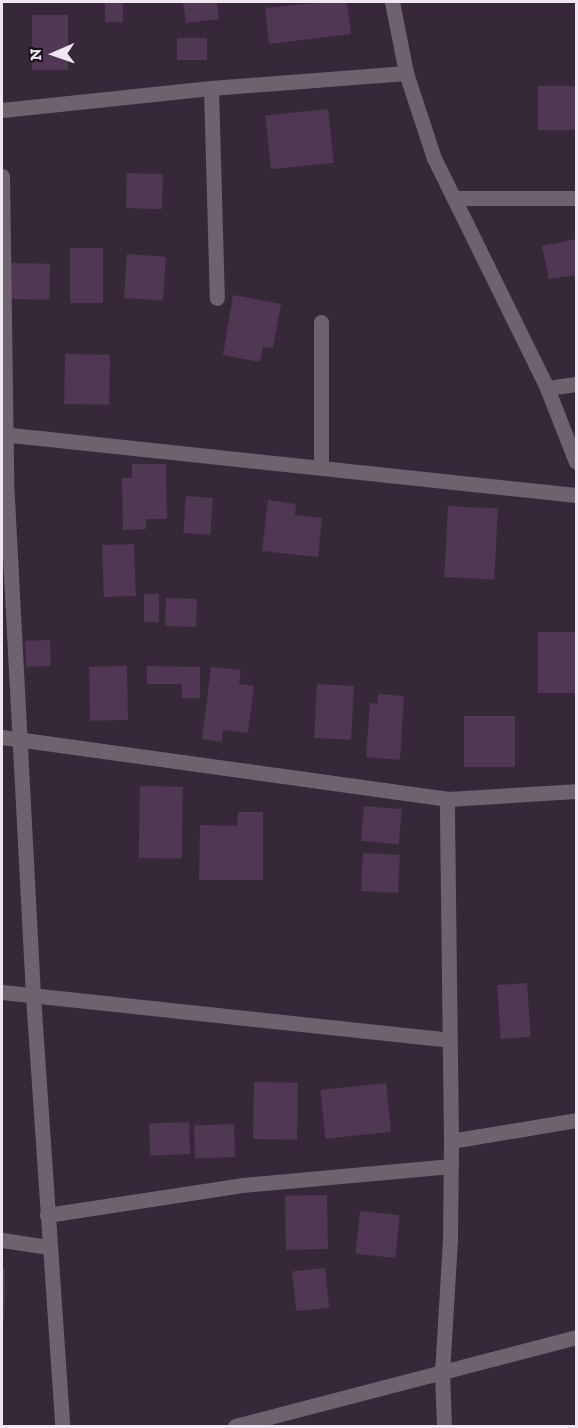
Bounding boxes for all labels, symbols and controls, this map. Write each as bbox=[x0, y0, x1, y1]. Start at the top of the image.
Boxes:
north arrow bbox=[24, 24, 84, 84]
text: N bbox=[26, 48, 45, 61]

